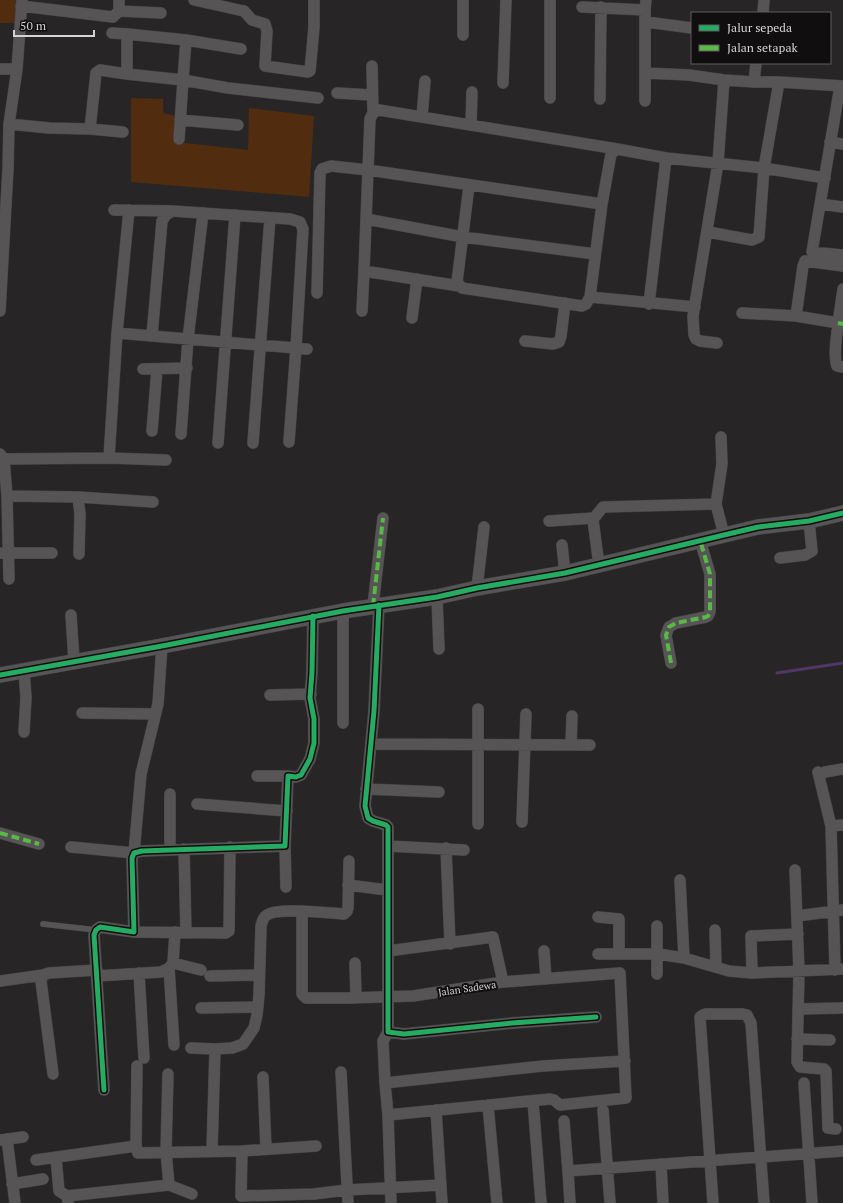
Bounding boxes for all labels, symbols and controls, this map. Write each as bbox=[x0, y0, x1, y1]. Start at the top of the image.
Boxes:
scale bar bbox=[14, 12, 94, 38]
legend bbox=[691, 12, 831, 64]
text: 50 m bbox=[20, 18, 47, 33]
text: Jalur sepeda bbox=[727, 20, 792, 35]
text: Jalan setapak bbox=[727, 40, 798, 55]
street label: Jalan Sadewa bbox=[437, 978, 497, 999]

